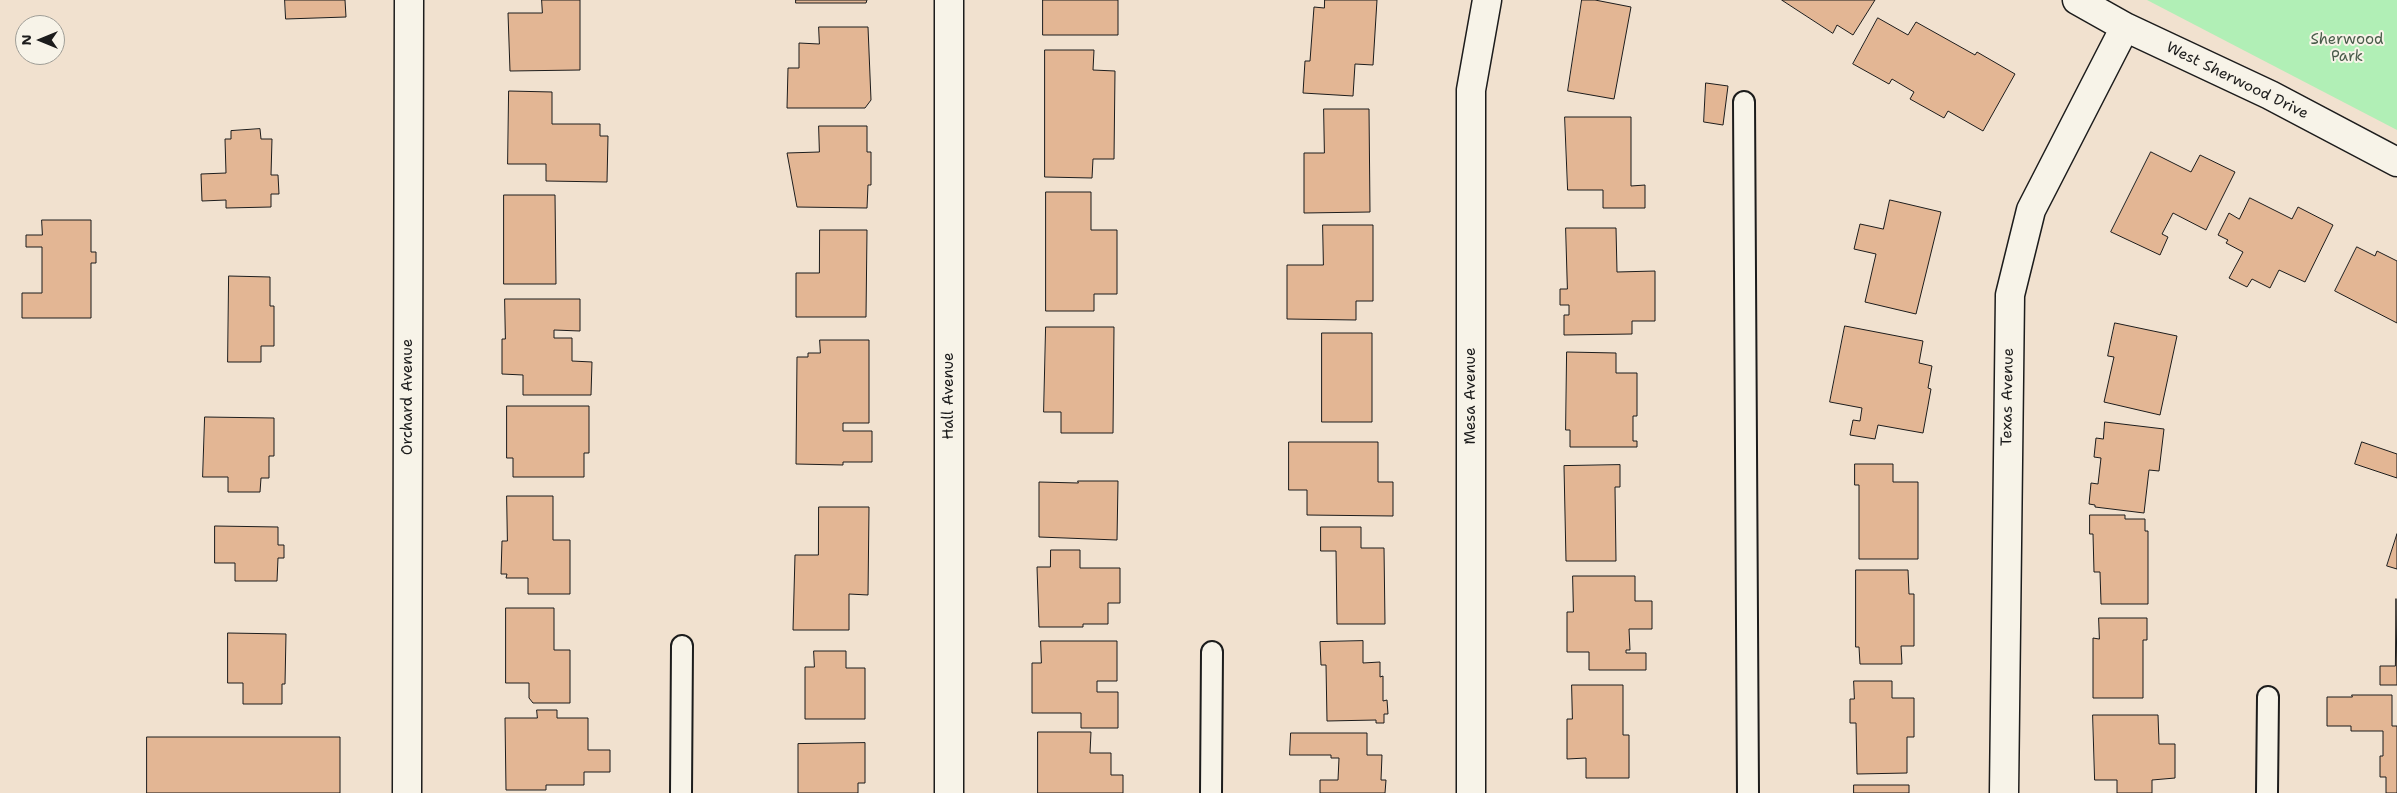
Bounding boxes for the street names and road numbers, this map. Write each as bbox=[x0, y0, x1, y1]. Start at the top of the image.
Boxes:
street label: West Sherwood Drive bbox=[2163, 39, 2311, 123]
street label: Orchard Avenue bbox=[399, 339, 417, 455]
street label: Mesa Avenue bbox=[1462, 347, 1480, 445]
street label: Texas Avenue bbox=[1998, 348, 2018, 446]
street label: Hall Avenue bbox=[940, 352, 958, 440]

